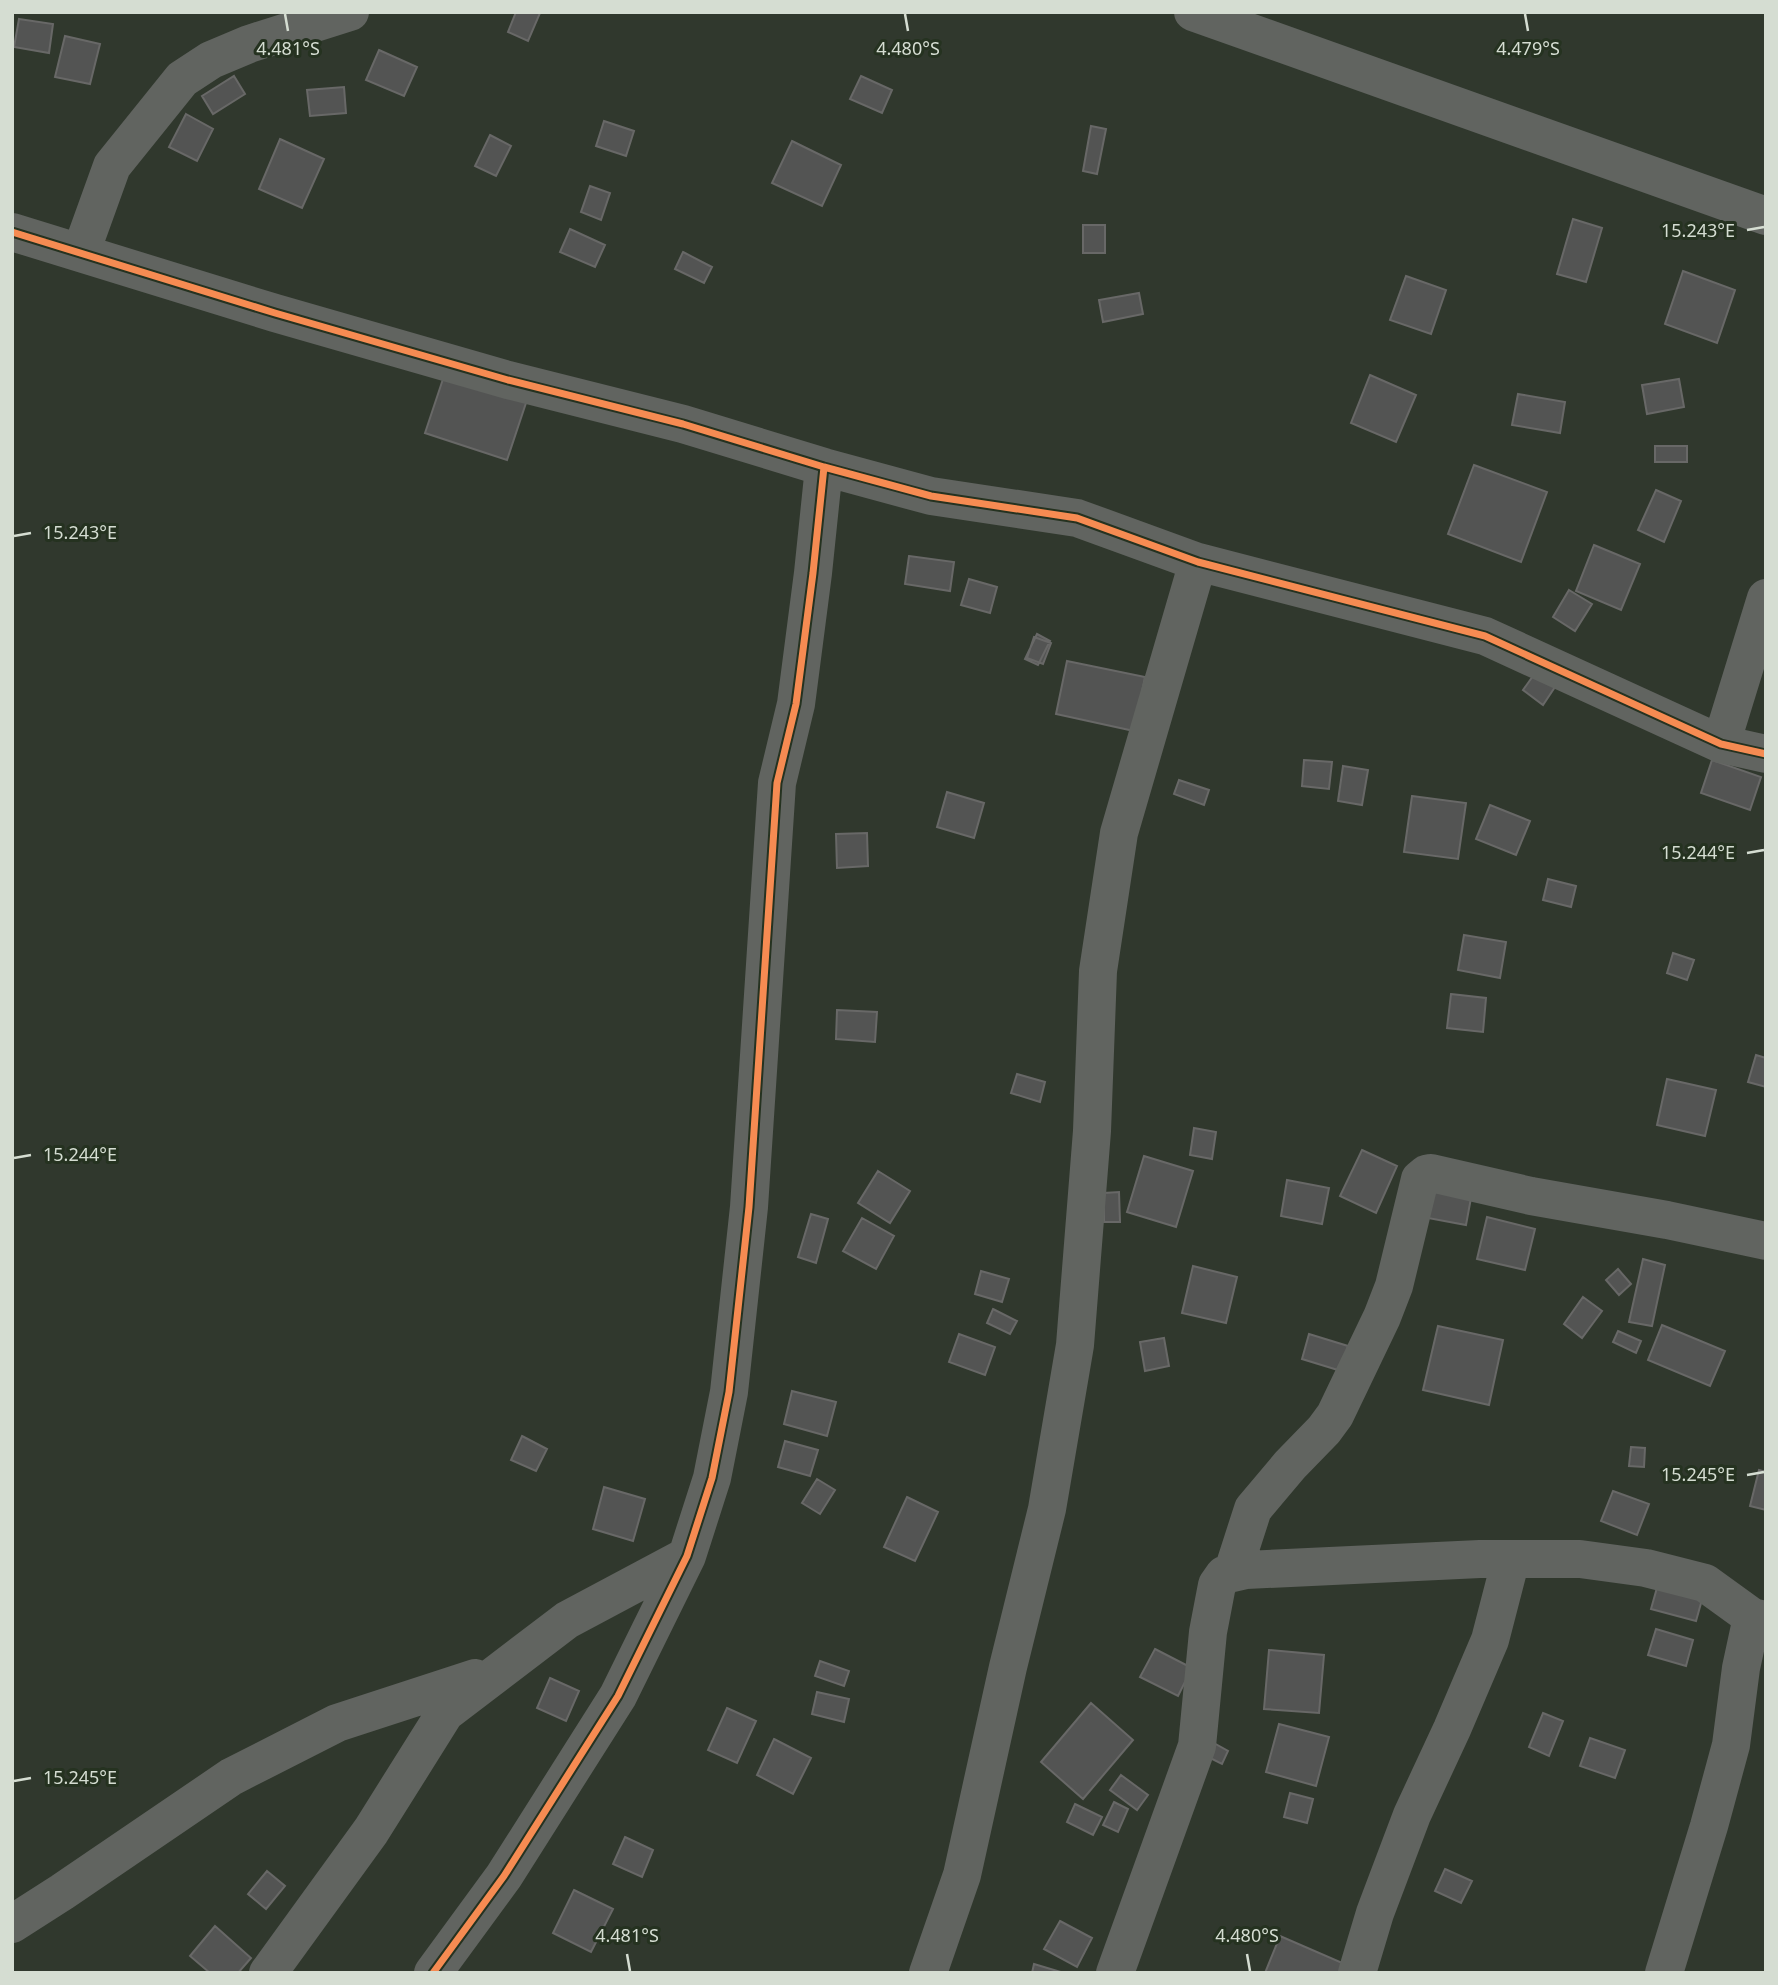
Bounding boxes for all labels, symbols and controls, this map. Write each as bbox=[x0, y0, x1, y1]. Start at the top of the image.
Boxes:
text: 4.481°S bbox=[256, 36, 320, 60]
text: 4.480°S bbox=[876, 36, 940, 60]
text: 4.479°S bbox=[1496, 36, 1560, 60]
text: 15.243°E bbox=[1661, 218, 1735, 242]
text: 15.243°E bbox=[43, 520, 117, 544]
text: 15.244°E bbox=[1661, 840, 1735, 864]
text: 15.244°E bbox=[43, 1142, 117, 1166]
text: 15.245°E bbox=[1661, 1462, 1735, 1486]
text: 15.245°E bbox=[43, 1765, 117, 1789]
text: 4.481°S bbox=[595, 1923, 659, 1947]
text: 4.480°S bbox=[1215, 1923, 1279, 1947]

